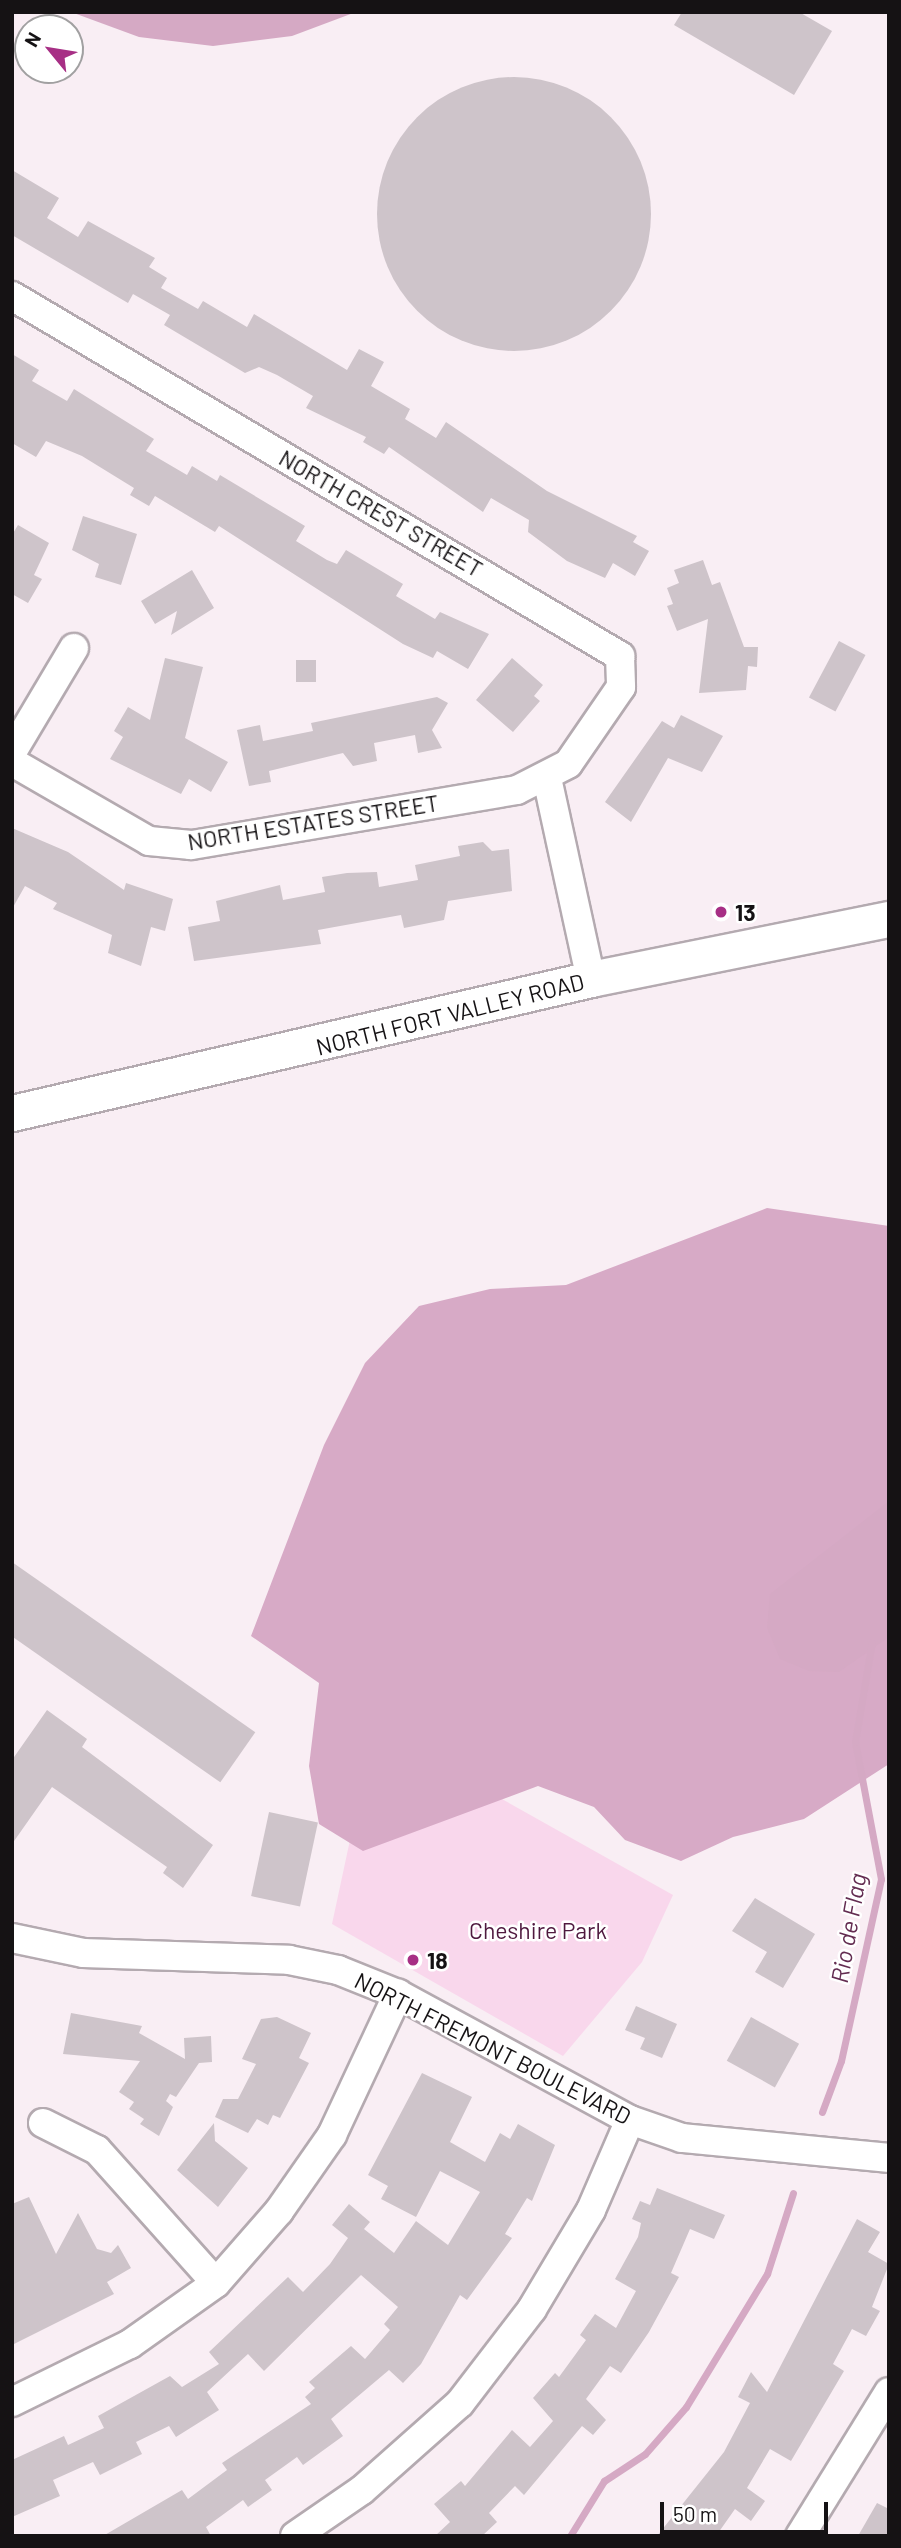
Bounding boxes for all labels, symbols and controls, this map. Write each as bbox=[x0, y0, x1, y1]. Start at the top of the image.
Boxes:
north arrow bbox=[14, 14, 84, 84]
text: N bbox=[19, 28, 45, 50]
street label: NORTH CREST STREET bbox=[274, 443, 488, 583]
street label: NORTH ESTATES STREET bbox=[185, 789, 441, 855]
place label: 13 bbox=[735, 898, 756, 926]
marker: 13 bbox=[713, 904, 729, 920]
street label: NORTH FORT VALLEY ROAD bbox=[313, 967, 587, 1061]
water label: Rio de Flag bbox=[824, 1871, 872, 1985]
park label: Cheshire Park bbox=[469, 1916, 607, 1944]
place label: 18 bbox=[427, 1946, 448, 1974]
marker: 18 bbox=[405, 1952, 421, 1968]
street label: NORTH FREMONT BOULEVARD bbox=[350, 1966, 636, 2130]
scale bar bbox=[663, 2488, 831, 2532]
text: 50 m bbox=[673, 2501, 717, 2526]

